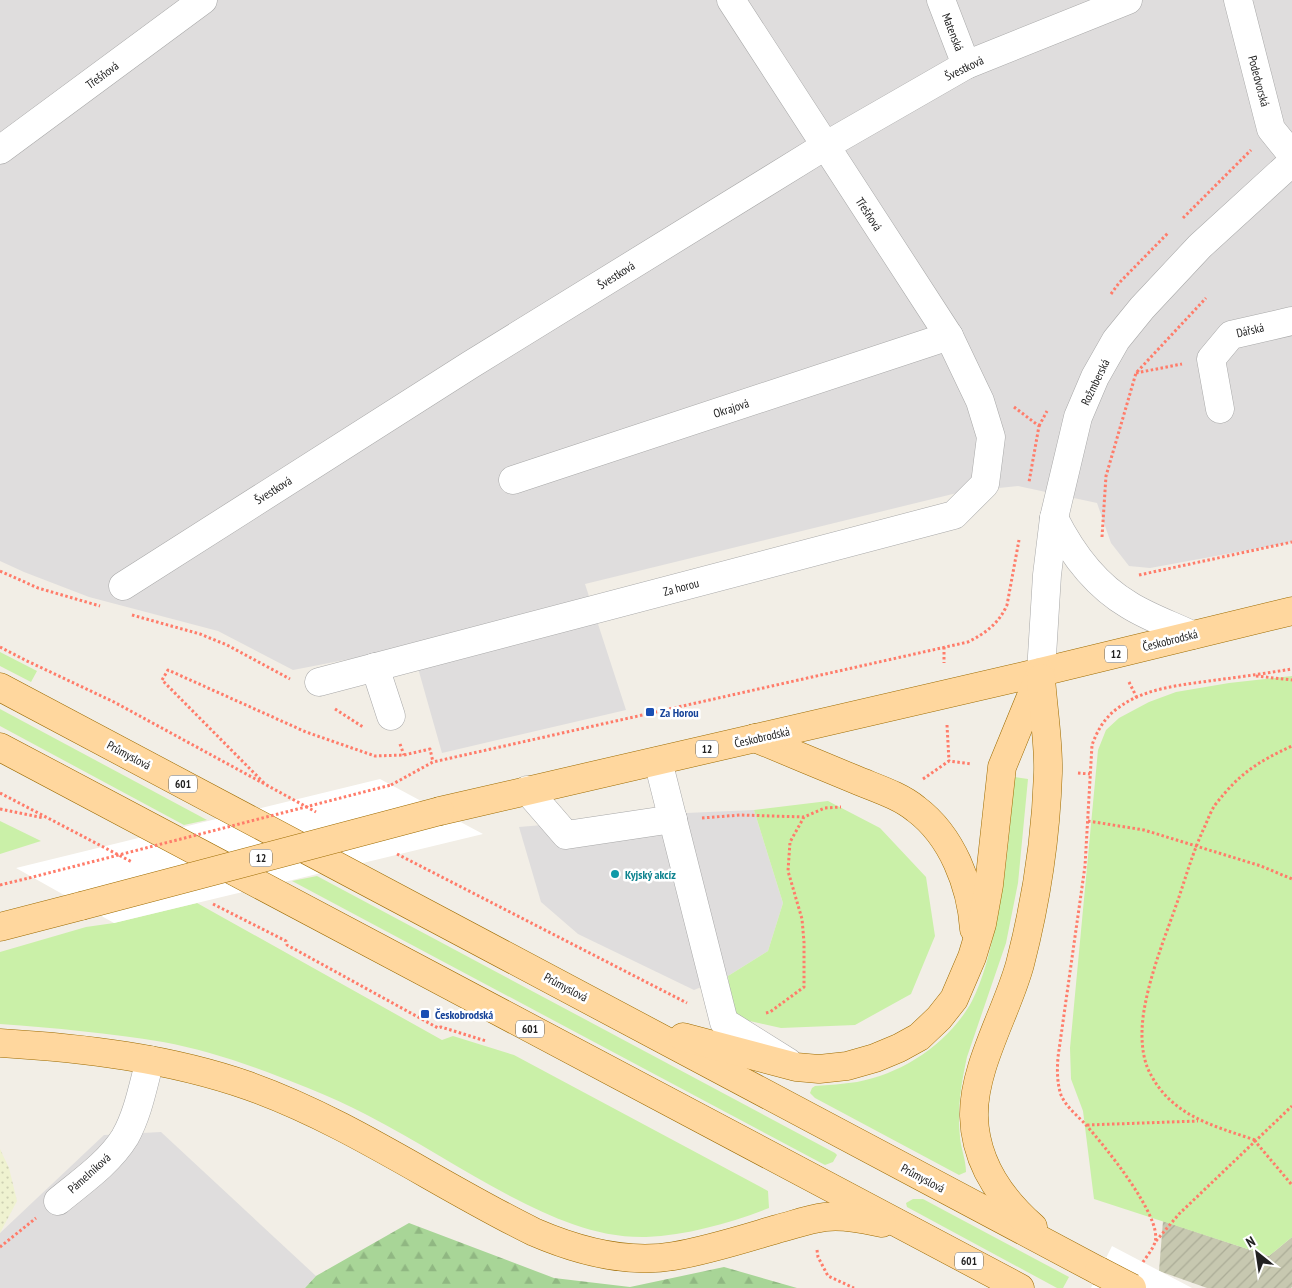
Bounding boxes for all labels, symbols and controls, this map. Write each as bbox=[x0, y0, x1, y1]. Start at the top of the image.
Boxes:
street label: Matenská bbox=[939, 11, 967, 53]
street label: Švestková bbox=[942, 52, 986, 84]
street label: Podedvorská bbox=[1245, 54, 1273, 108]
street label: Třešňová bbox=[83, 58, 122, 92]
street label: Třešňová bbox=[853, 194, 885, 234]
street label: Švestková bbox=[595, 258, 638, 292]
street label: Dářská bbox=[1235, 320, 1265, 340]
street label: Rožmberská bbox=[1077, 356, 1113, 408]
street label: Okrajová bbox=[711, 395, 751, 421]
street label: Švestková bbox=[252, 473, 295, 507]
street label: Za horou bbox=[661, 575, 701, 599]
street label: Českobrodská bbox=[1141, 626, 1199, 654]
road number: 12 bbox=[1105, 646, 1127, 662]
place label: Za Horou bbox=[660, 705, 699, 720]
marker: Za Horou bbox=[644, 706, 656, 718]
street label: Českobrodská bbox=[733, 723, 791, 751]
street label: Průmyslová bbox=[105, 737, 154, 773]
road number: 12 bbox=[696, 741, 718, 758]
road number: 601 bbox=[169, 776, 197, 792]
road number: 12 bbox=[250, 850, 272, 866]
place label: Kyjský akcíz bbox=[625, 867, 676, 882]
marker: Kyjský akcíz bbox=[609, 868, 621, 880]
street label: Průmyslová bbox=[542, 969, 591, 1005]
place label: Českobrodská bbox=[435, 1007, 493, 1022]
marker: Českobrodská bbox=[419, 1008, 431, 1020]
road number: 601 bbox=[516, 1021, 544, 1038]
street label: Pámelníková bbox=[64, 1150, 114, 1196]
street label: Průmyslová bbox=[899, 1160, 948, 1196]
north arrow bbox=[1232, 1228, 1282, 1278]
text: N bbox=[1243, 1232, 1258, 1251]
road number: 601 bbox=[955, 1252, 983, 1270]

